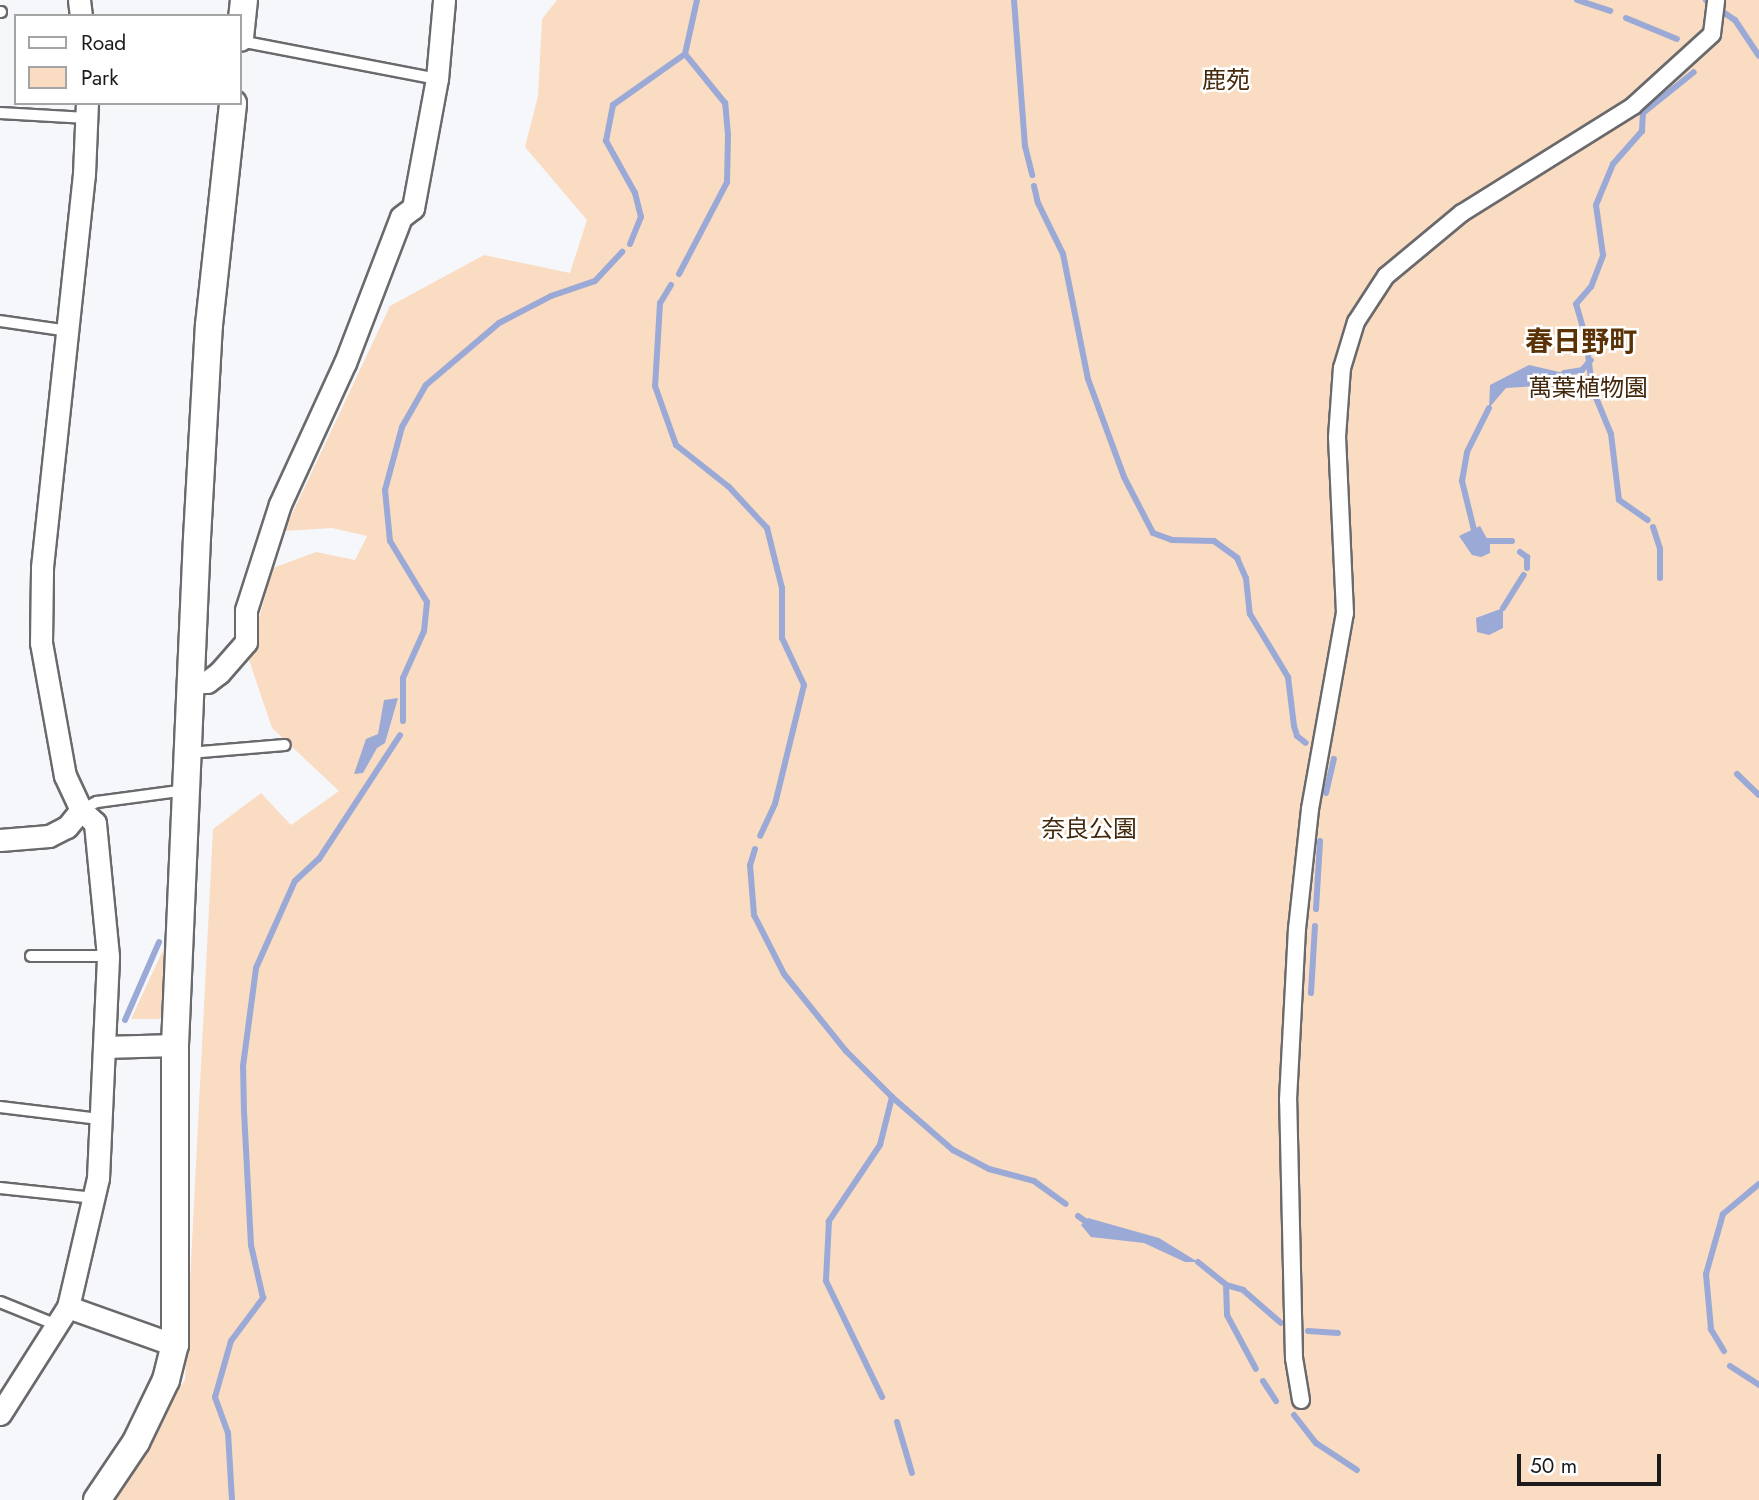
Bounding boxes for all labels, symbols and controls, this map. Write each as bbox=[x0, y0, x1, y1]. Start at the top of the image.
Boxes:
legend bbox=[14, 14, 242, 105]
text: Road bbox=[81, 28, 126, 58]
text: Park bbox=[81, 63, 118, 93]
park label: 鹿苑 bbox=[1202, 66, 1250, 94]
district label: 春日野町 bbox=[1525, 325, 1637, 359]
park label: 萬葉植物園 bbox=[1528, 374, 1648, 402]
park label: 奈良公園 bbox=[1041, 815, 1137, 843]
scale bar bbox=[1521, 1440, 1664, 1484]
text: 50 m bbox=[1530, 1451, 1577, 1481]

